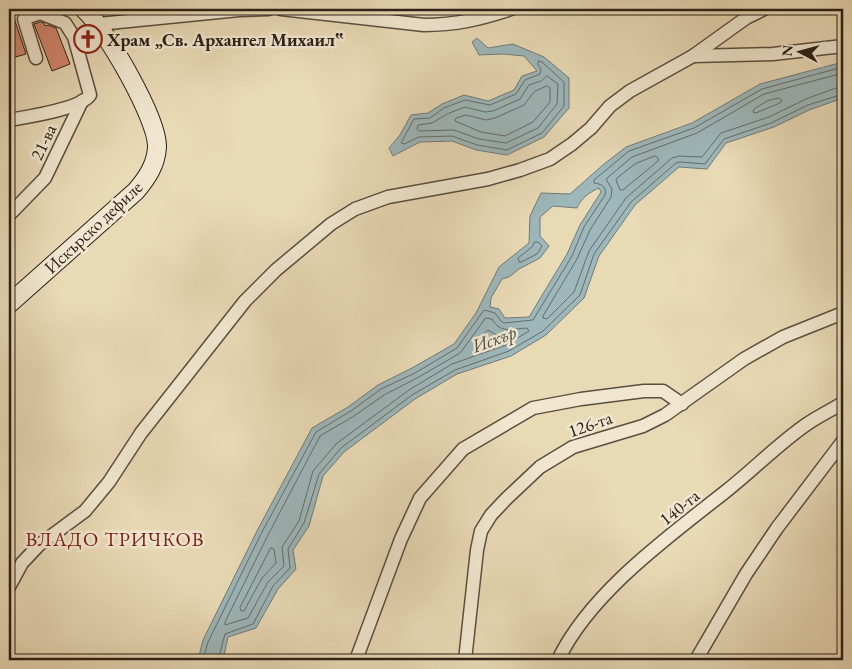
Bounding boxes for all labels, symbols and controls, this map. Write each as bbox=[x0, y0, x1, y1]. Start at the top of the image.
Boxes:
church icon: Храм „Св. Архангел Михаил‟ bbox=[73, 24, 103, 54]
place label: Храм „Св. Архангел Михаил‟ bbox=[106, 28, 344, 51]
north arrow bbox=[774, 28, 824, 78]
text: N bbox=[778, 43, 797, 57]
street label: 21-ва bbox=[25, 120, 62, 164]
street label: Искърско дефиле bbox=[39, 176, 147, 278]
water label: Искър bbox=[467, 319, 520, 359]
street label: 126-та bbox=[565, 405, 616, 442]
street label: 140-та bbox=[654, 483, 705, 530]
district label: ВЛАДО ТРИЧКОВ bbox=[25, 526, 205, 552]

